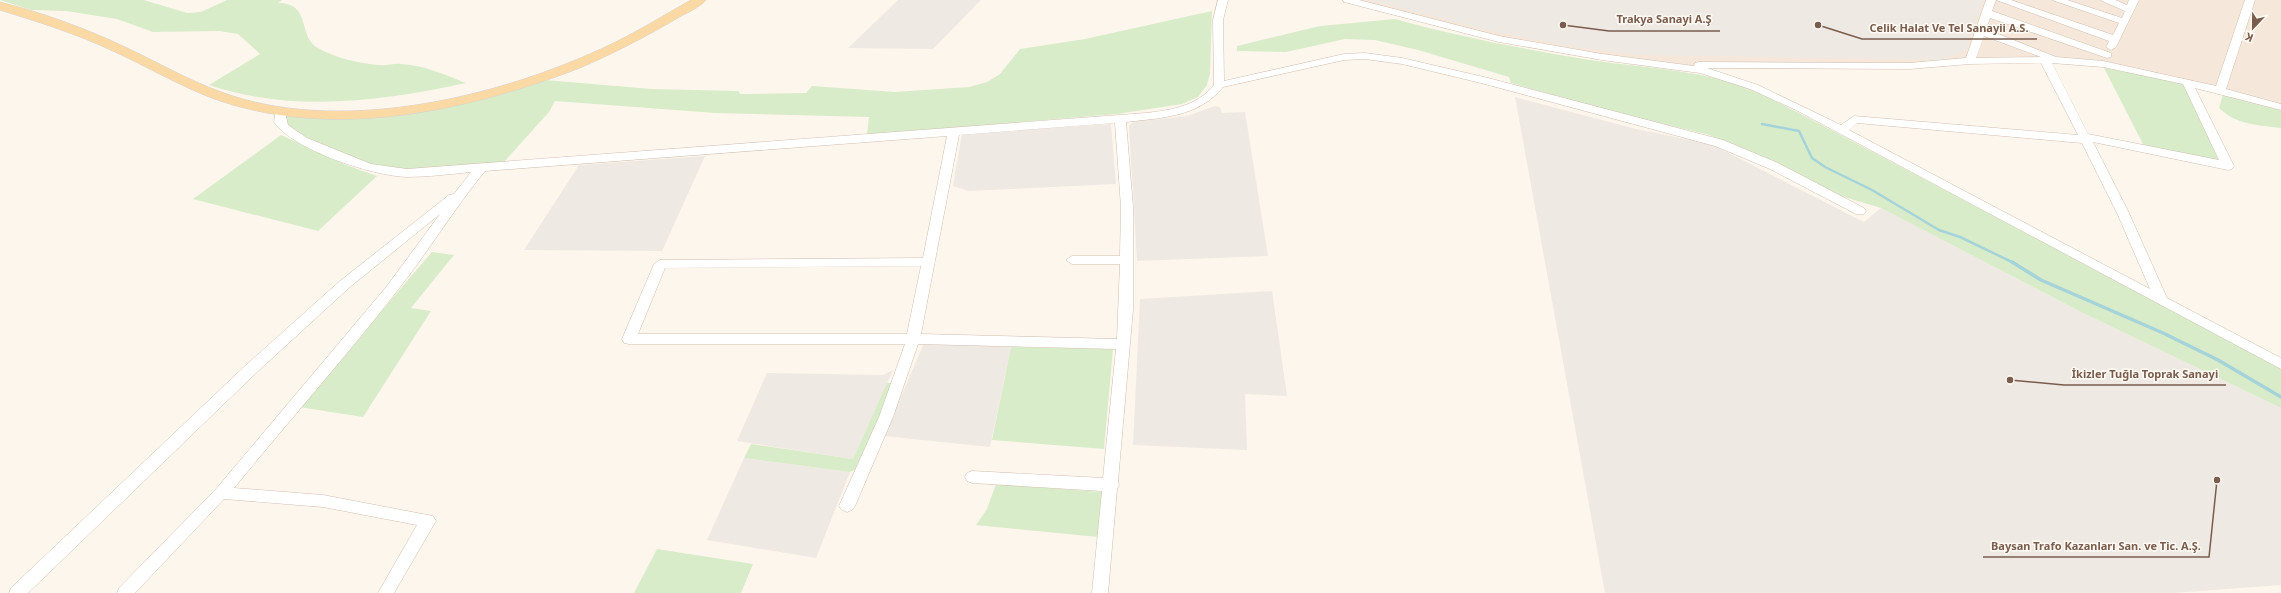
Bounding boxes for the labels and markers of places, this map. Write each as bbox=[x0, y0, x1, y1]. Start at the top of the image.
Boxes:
callout: Trakya Sanayi A.Ş bbox=[1609, 8, 1720, 31]
callout: Celik Halat Ve Tel Sanayii A.S. bbox=[1862, 16, 2037, 39]
callout: İkizler Tuğla Toprak Sanayi bbox=[2064, 362, 2226, 385]
callout: Baysan Trafo Kazanları San. ve Tic. A.Ş. bbox=[1983, 534, 2209, 557]

